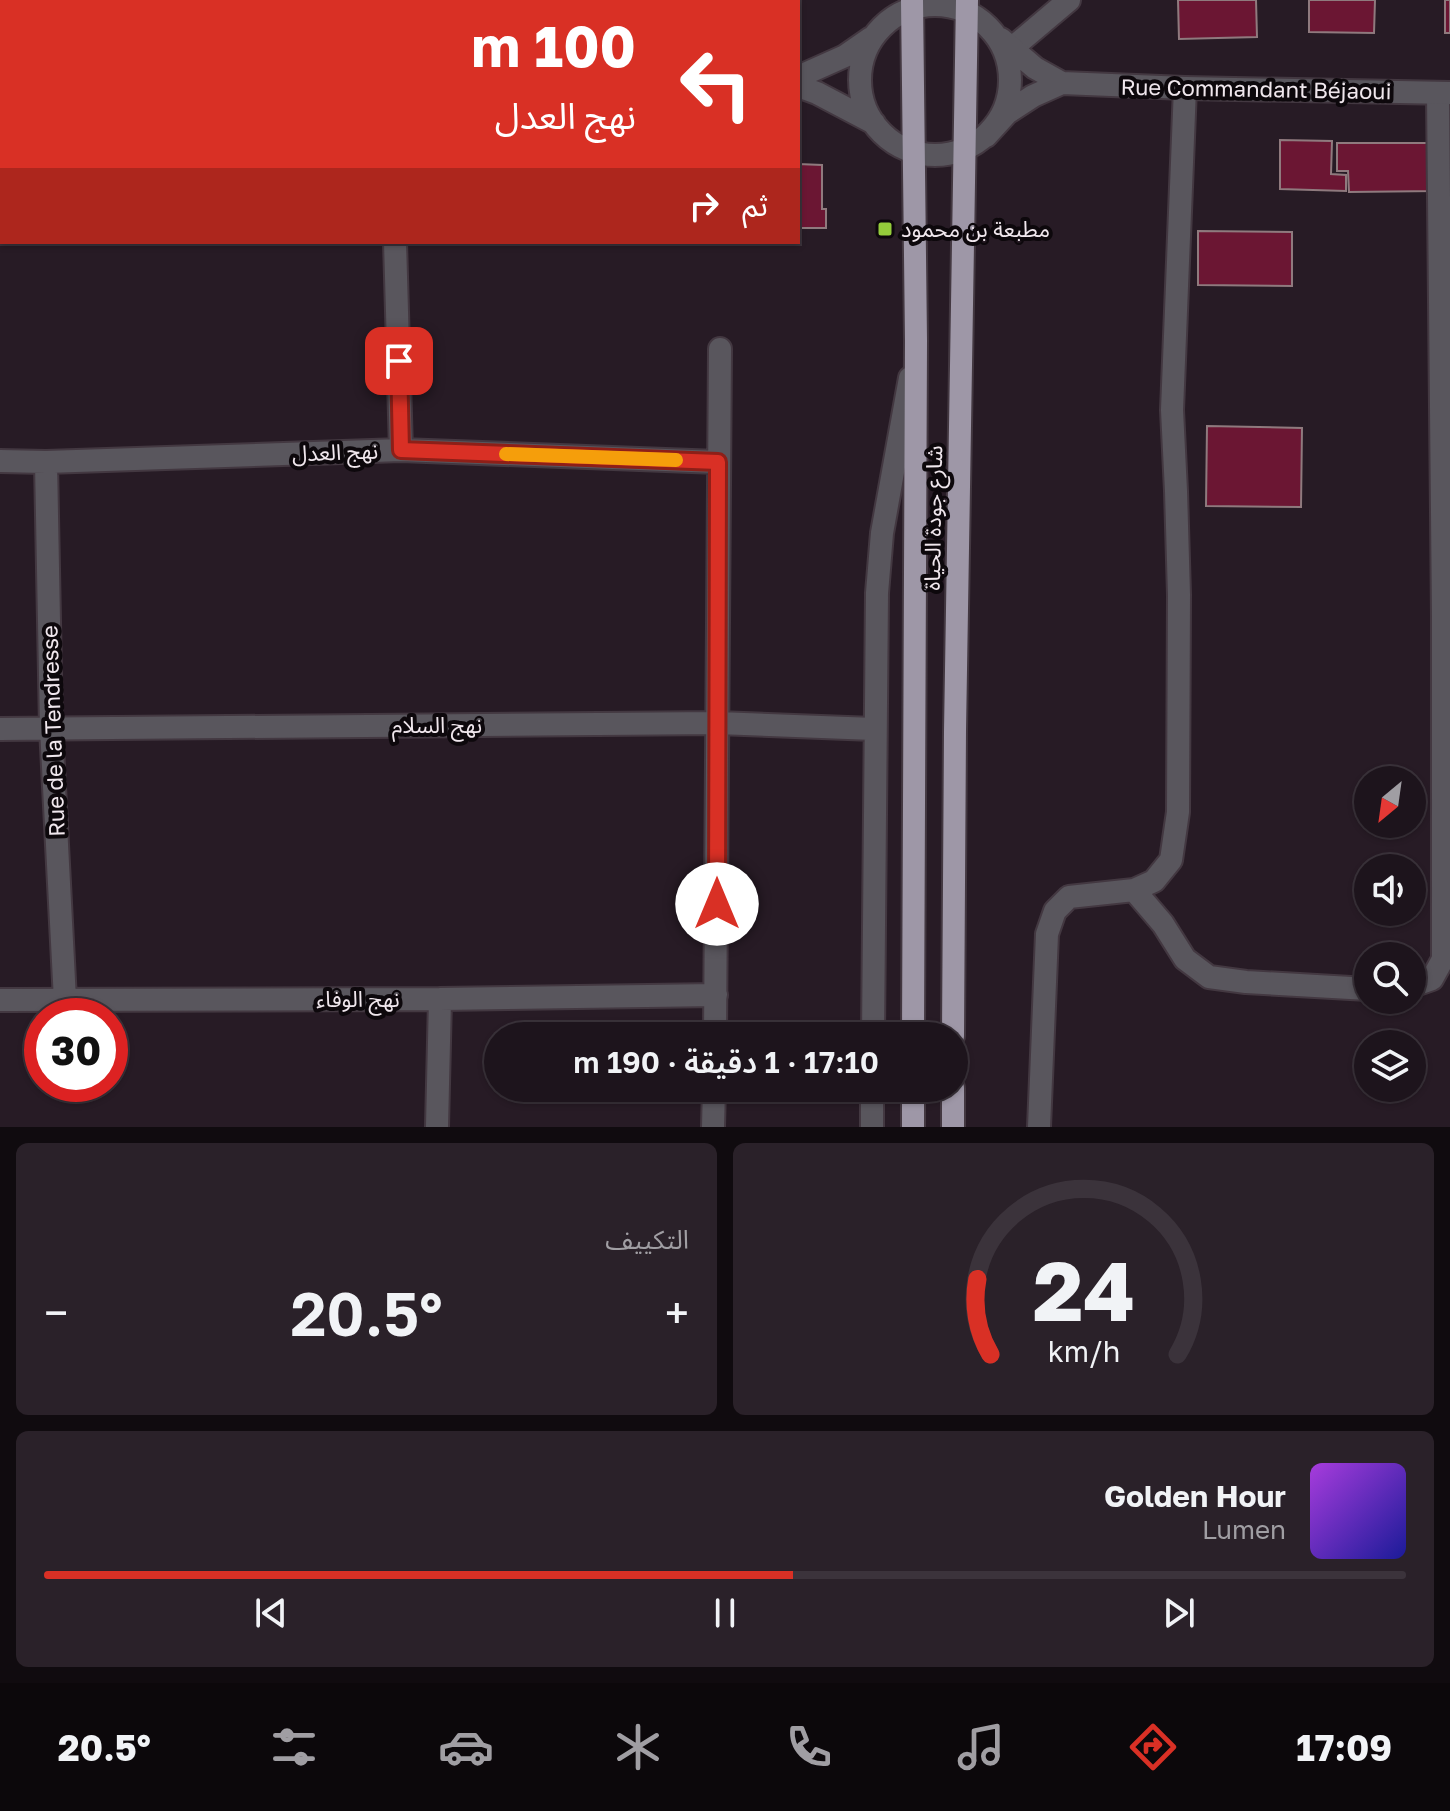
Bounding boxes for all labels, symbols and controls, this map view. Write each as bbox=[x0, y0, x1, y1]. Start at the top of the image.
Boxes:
text: 100 m bbox=[471, 12, 636, 79]
icon: left bbox=[664, 32, 768, 136]
street label: Rue Commandant Béjaoui bbox=[1120, 73, 1392, 104]
text: نهج العدل bbox=[495, 94, 636, 137]
icon: right bbox=[682, 184, 726, 228]
text: ثم bbox=[742, 187, 768, 223]
place label: مطبعة بن محمود bbox=[901, 215, 1050, 242]
marker: مطبعة بن محمود bbox=[876, 220, 894, 238]
pin bbox=[365, 327, 433, 395]
icon: arrive bbox=[377, 339, 421, 383]
street label: نهج العدل bbox=[291, 437, 379, 470]
street label: شارع جودة الحياة bbox=[918, 445, 951, 591]
street label: Rue de la Tendresse bbox=[35, 625, 70, 837]
street label: نهج السلام bbox=[392, 711, 482, 742]
north arrow bbox=[1354, 766, 1426, 838]
map controls bbox=[1354, 766, 1426, 1102]
button: sound bbox=[1354, 854, 1426, 926]
position arrow bbox=[675, 862, 759, 946]
button: search bbox=[1354, 942, 1426, 1014]
street label: نهج الوفاء bbox=[316, 985, 400, 1016]
speed limit sign: 30 bbox=[24, 998, 128, 1102]
button: layers bbox=[1354, 1030, 1426, 1102]
text: 17:10 · 1 دقيقة · 190 m bbox=[573, 1044, 879, 1080]
text: التكييف bbox=[605, 1224, 689, 1255]
text: 24 bbox=[1032, 1239, 1135, 1339]
text: 20.5° bbox=[290, 1277, 443, 1349]
text: − bbox=[44, 1286, 68, 1339]
text: + bbox=[665, 1286, 689, 1339]
text: km/h bbox=[1047, 1334, 1120, 1368]
text: Golden Hour bbox=[1104, 1478, 1286, 1514]
text: Lumen bbox=[1202, 1514, 1286, 1545]
icon: previous bbox=[249, 1591, 293, 1635]
icon: pause bbox=[703, 1591, 747, 1635]
icon: next bbox=[1157, 1591, 1201, 1635]
icon: filters bbox=[266, 1719, 322, 1775]
icon: car bbox=[438, 1719, 494, 1775]
icon: climate bbox=[610, 1719, 666, 1775]
icon: phone bbox=[781, 1719, 837, 1775]
icon: music bbox=[953, 1719, 1009, 1775]
icon: directions bbox=[1125, 1719, 1181, 1775]
text: 20.5° bbox=[58, 1726, 151, 1769]
text: 17:09 bbox=[1296, 1726, 1392, 1769]

